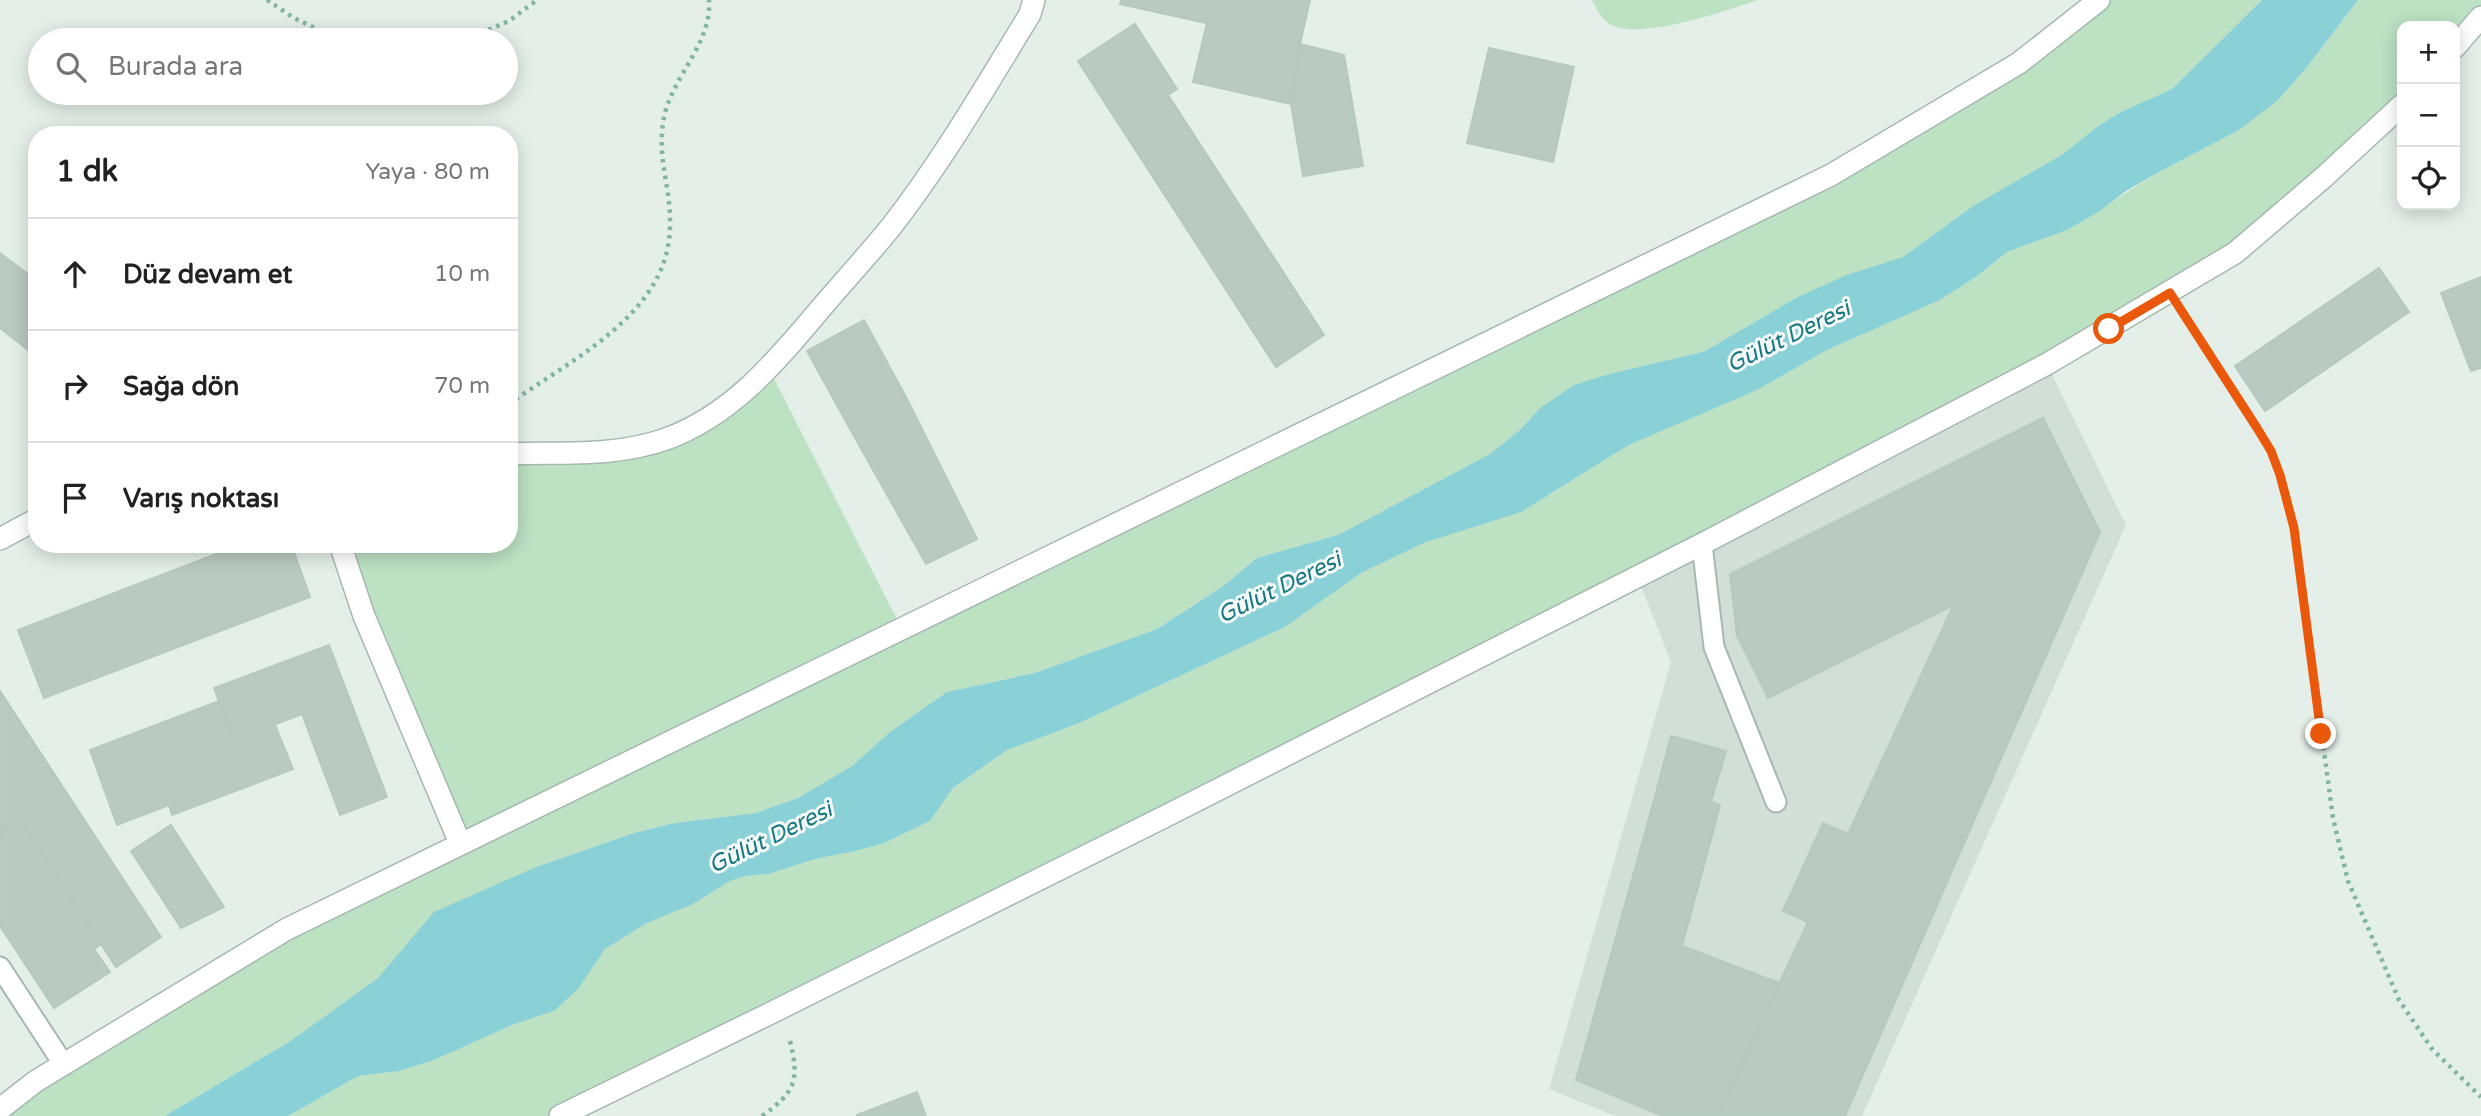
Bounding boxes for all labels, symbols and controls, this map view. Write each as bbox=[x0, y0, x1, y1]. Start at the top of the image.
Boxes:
map controls bbox=[2397, 21, 2460, 210]
button: + bbox=[2397, 21, 2460, 84]
search box bbox=[28, 28, 518, 105]
icon: search bbox=[52, 48, 90, 86]
text: Burada ara bbox=[108, 51, 243, 82]
button: − bbox=[2397, 84, 2460, 147]
button: locate bbox=[2397, 147, 2460, 210]
text: 1 dk bbox=[56, 153, 118, 190]
text: Yaya · 80 m bbox=[365, 158, 490, 186]
icon: ahead bbox=[56, 255, 94, 293]
text: Düz devam et bbox=[123, 259, 292, 290]
text: 10 m bbox=[434, 260, 490, 288]
water label: Gülüt Deresi bbox=[1722, 294, 1857, 379]
route start bbox=[2093, 313, 2124, 344]
icon: right bbox=[56, 367, 94, 405]
text: Sağa dön bbox=[123, 371, 239, 402]
text: 70 m bbox=[434, 372, 490, 400]
icon: arrive bbox=[56, 479, 94, 517]
text: Varış noktası bbox=[123, 483, 279, 514]
water label: Gülüt Deresi bbox=[1213, 545, 1348, 630]
route end bbox=[2305, 718, 2336, 749]
water label: Gülüt Deresi bbox=[704, 795, 839, 880]

